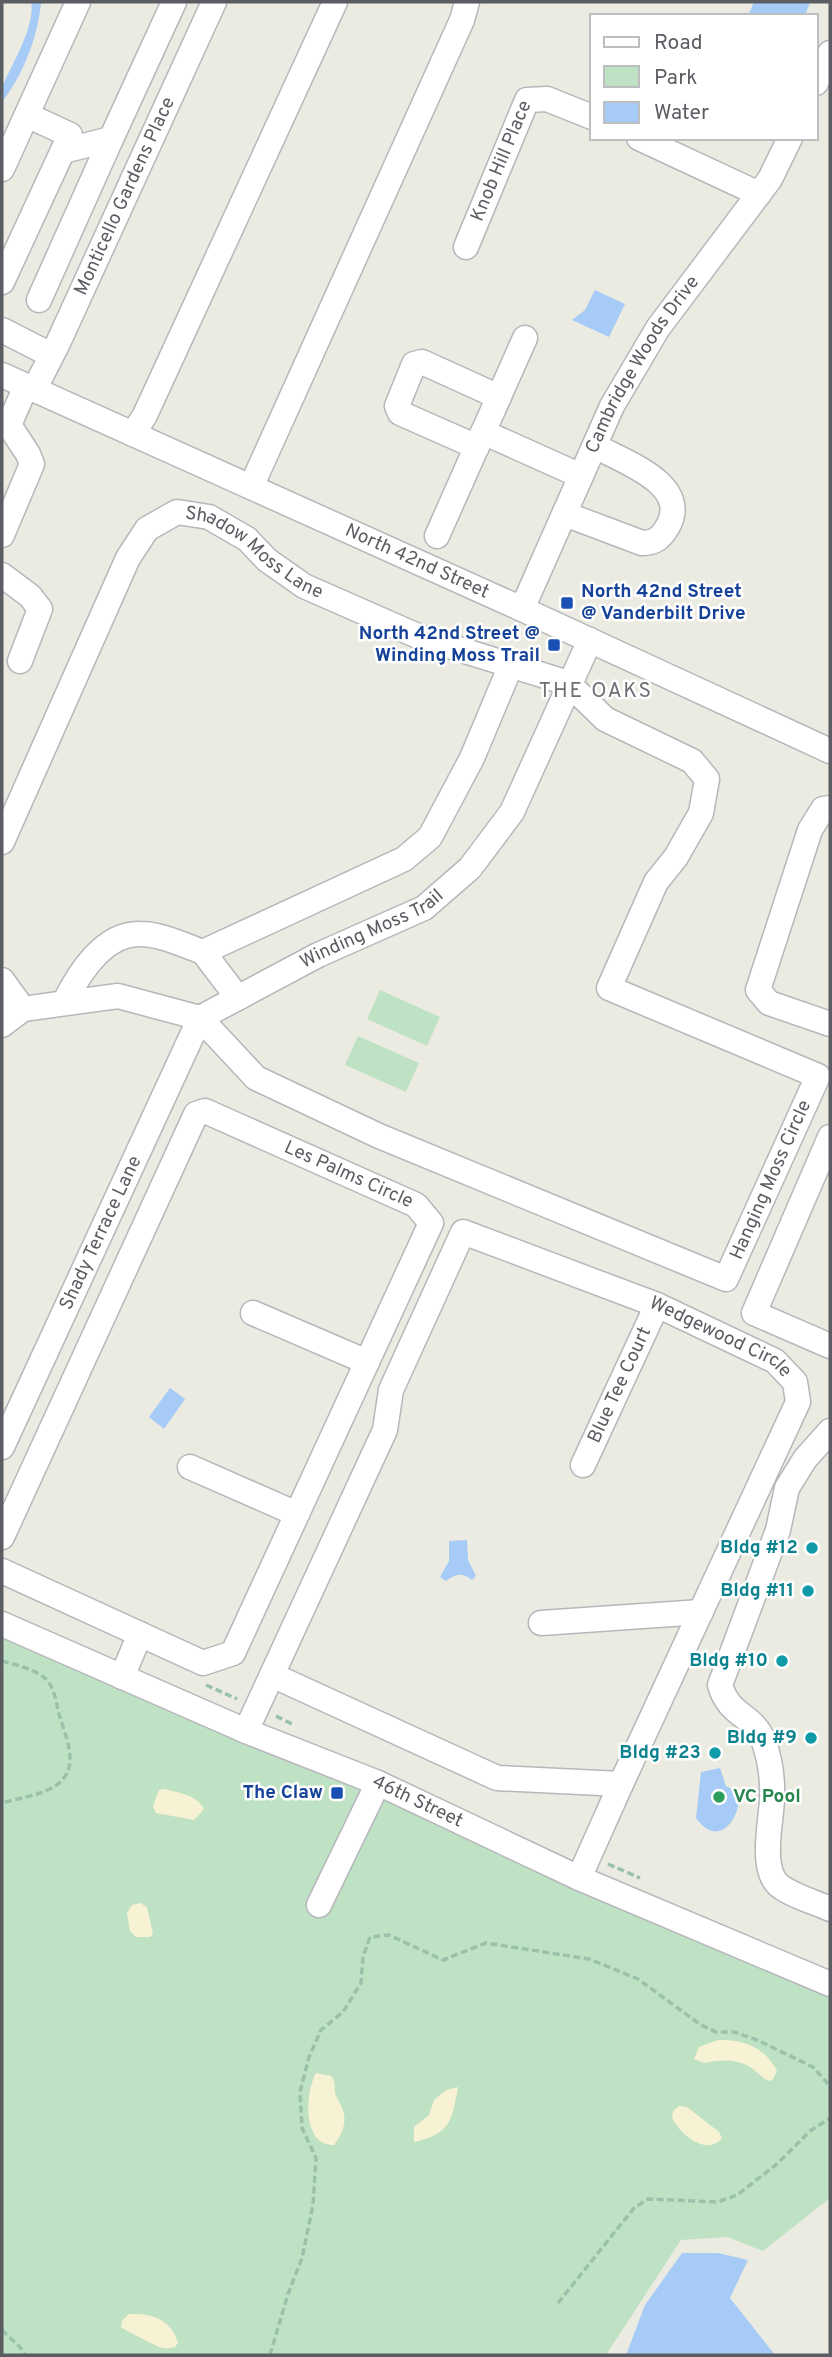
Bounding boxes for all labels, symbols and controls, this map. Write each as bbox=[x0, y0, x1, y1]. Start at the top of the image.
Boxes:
legend bbox=[590, 14, 818, 140]
text: Road bbox=[654, 30, 703, 57]
text: Park bbox=[654, 65, 697, 92]
street label: Monticello Gardens Place bbox=[69, 93, 181, 299]
street label: Knob Hill Place bbox=[466, 97, 537, 225]
text: Water bbox=[654, 100, 709, 127]
street label: Cambridge Woods Drive bbox=[580, 271, 705, 457]
street label: Shadow Moss Lane bbox=[183, 501, 327, 605]
street label: North 42nd Street bbox=[341, 519, 493, 605]
place label: North 42nd Street @ Vanderbilt Drive bbox=[581, 580, 746, 626]
marker: North 42nd Street @ Vanderbilt Drive bbox=[559, 595, 575, 611]
place label: North 42nd Street @ Winding Moss Trail bbox=[359, 622, 540, 668]
marker: North 42nd Street @ Winding Moss Trail bbox=[546, 637, 562, 653]
district label: THE OAKS bbox=[539, 678, 653, 705]
street label: Winding Moss Trail bbox=[296, 884, 449, 974]
street label: Hanging Moss Circle bbox=[725, 1096, 817, 1264]
street label: Les Palms Circle bbox=[280, 1136, 417, 1214]
street label: Shady Terrace Lane bbox=[55, 1152, 147, 1314]
street label: Wedgewood Circle bbox=[645, 1291, 797, 1383]
street label: Blue Tee Court bbox=[583, 1323, 657, 1447]
place label: Bldg #12 bbox=[720, 1536, 798, 1560]
marker: Bldg #12 bbox=[804, 1540, 820, 1556]
place label: Bldg #11 bbox=[720, 1579, 794, 1603]
marker: Bldg #11 bbox=[800, 1583, 816, 1599]
place label: Bldg #10 bbox=[689, 1649, 768, 1673]
marker: Bldg #10 bbox=[774, 1653, 790, 1669]
place label: Bldg #9 bbox=[727, 1726, 797, 1750]
marker: Bldg #9 bbox=[803, 1730, 819, 1746]
place label: Bldg #23 bbox=[619, 1741, 701, 1765]
marker: Bldg #23 bbox=[707, 1745, 723, 1761]
street label: 46th Street bbox=[368, 1770, 467, 1833]
place label: The Claw bbox=[243, 1781, 323, 1805]
marker: The Claw bbox=[329, 1785, 345, 1801]
place label: VC Pool bbox=[733, 1785, 801, 1809]
marker: VC Pool bbox=[711, 1789, 727, 1805]

